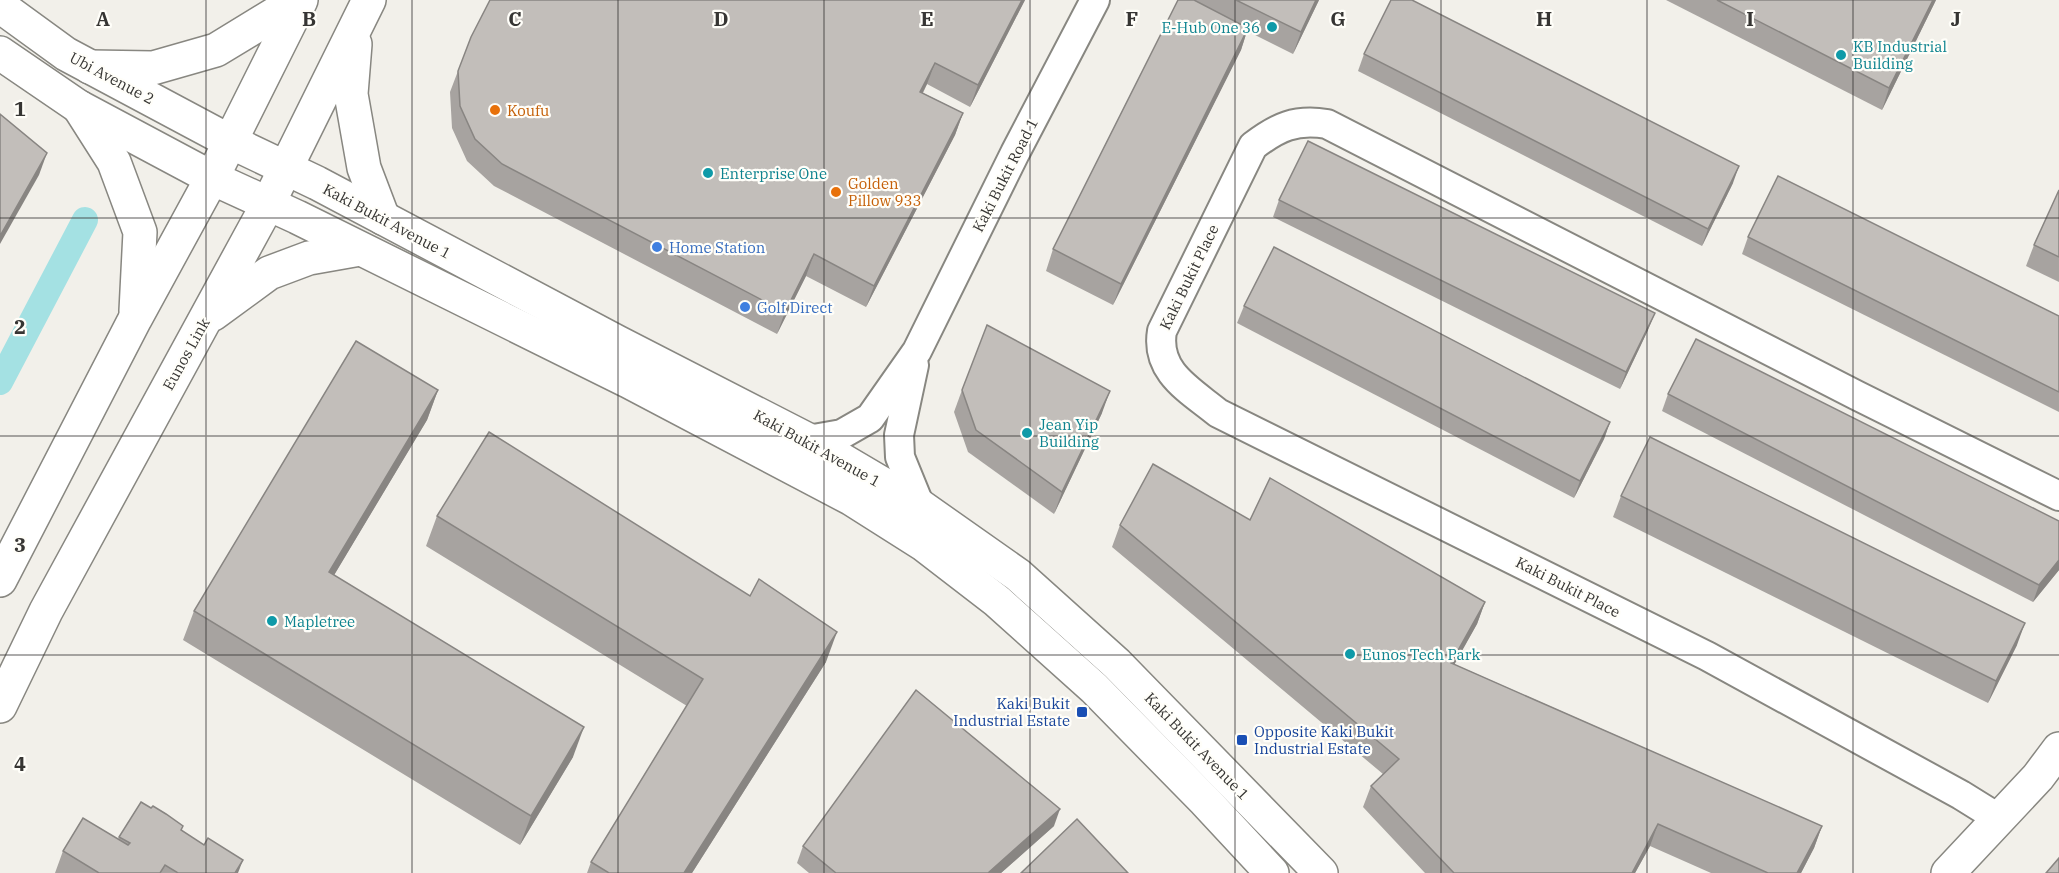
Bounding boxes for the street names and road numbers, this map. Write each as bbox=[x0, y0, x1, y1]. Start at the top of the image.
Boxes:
street label: Ubi Avenue 2 bbox=[66, 48, 158, 108]
street label: Kaki Bukit Road 1 bbox=[968, 115, 1042, 235]
street label: Kaki Bukit Avenue 1 bbox=[320, 179, 454, 263]
street label: Kaki Bukit Place bbox=[1155, 221, 1223, 333]
street label: Eunos Link bbox=[158, 314, 214, 393]
street label: Kaki Bukit Avenue 1 bbox=[750, 405, 884, 491]
street label: Kaki Bukit Place bbox=[1513, 553, 1623, 621]
street label: Kaki Bukit Avenue 1 bbox=[1141, 688, 1253, 804]

